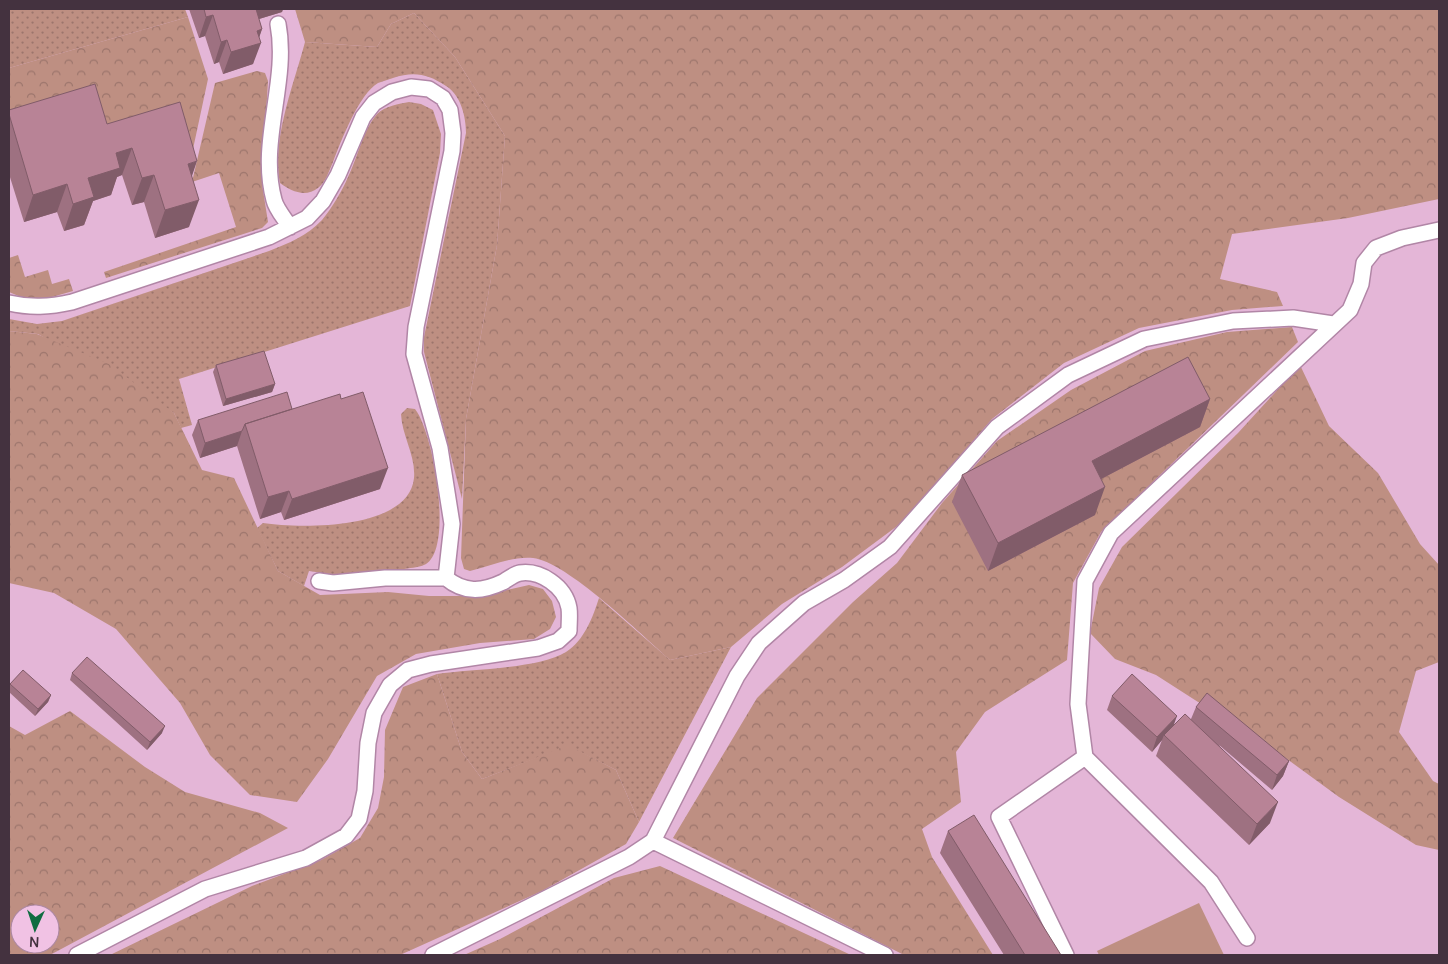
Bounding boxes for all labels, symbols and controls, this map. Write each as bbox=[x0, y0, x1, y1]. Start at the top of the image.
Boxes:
north arrow bbox=[10, 904, 60, 954]
text: N bbox=[29, 933, 40, 952]

